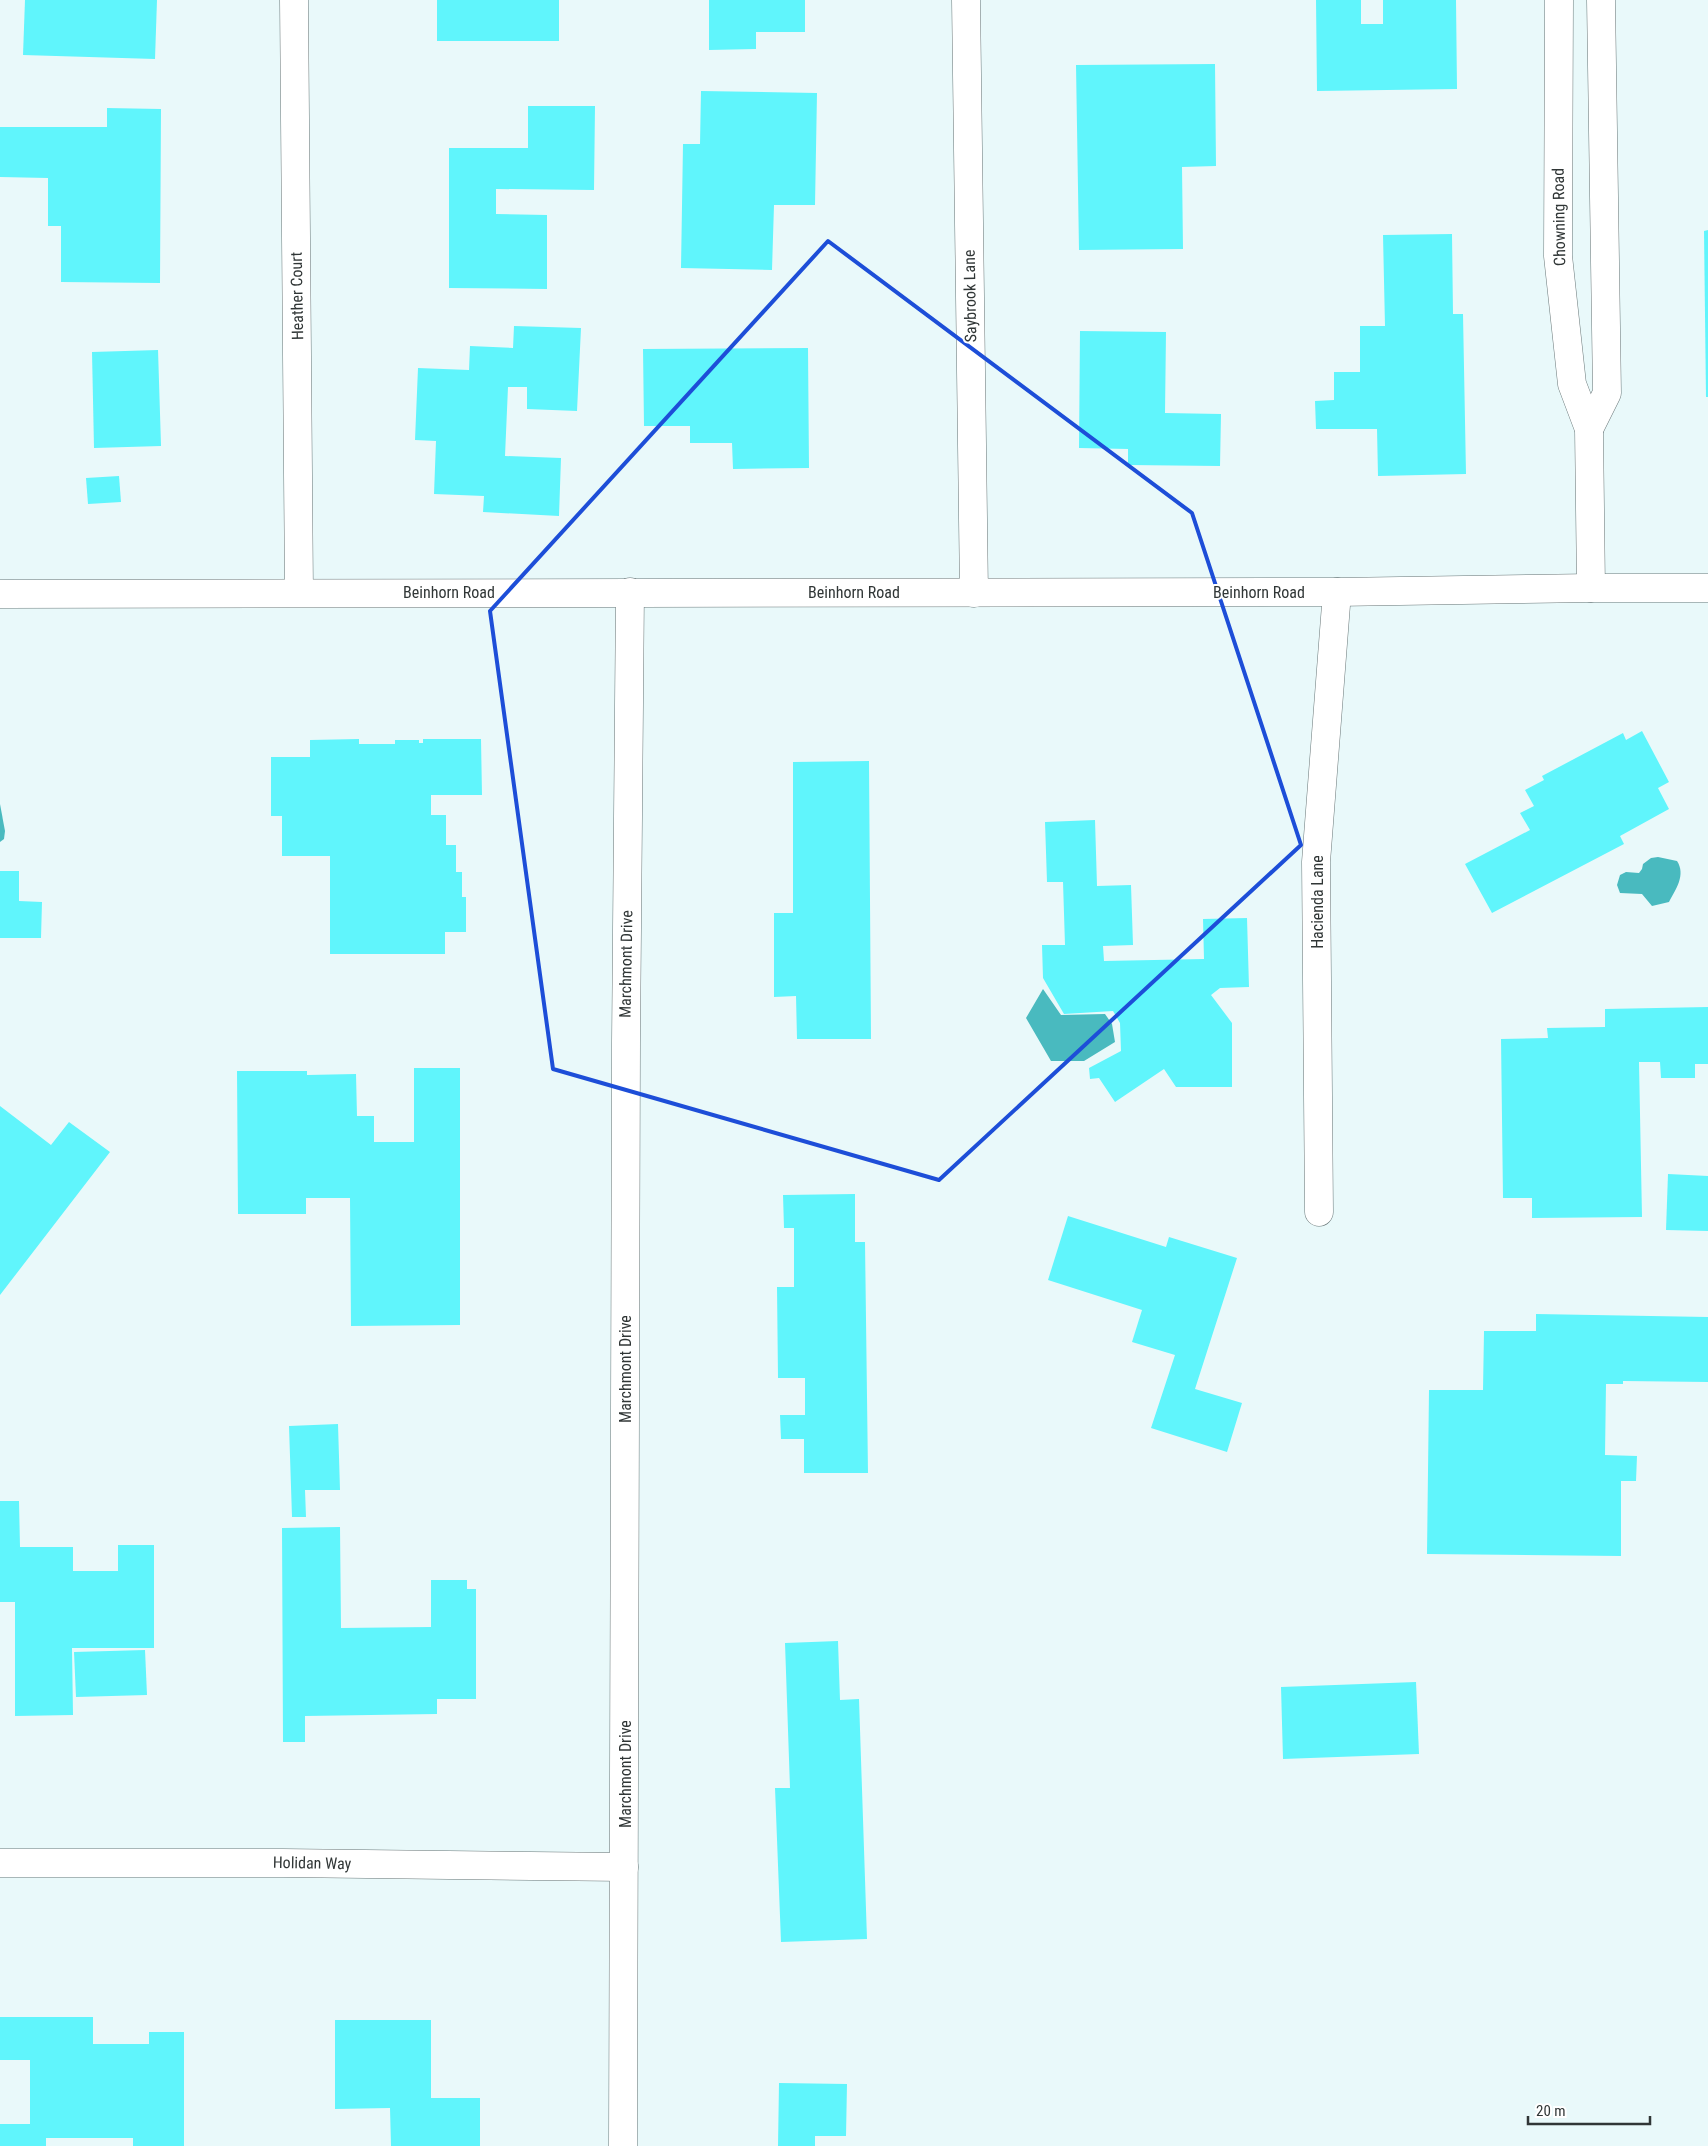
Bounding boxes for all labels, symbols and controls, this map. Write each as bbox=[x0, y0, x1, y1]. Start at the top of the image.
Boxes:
street label: Chowning Road bbox=[1549, 168, 1569, 266]
street label: Saybrook Lane bbox=[960, 250, 980, 342]
street label: Heather Court bbox=[287, 251, 307, 340]
street label: Beinhorn Road bbox=[403, 583, 495, 602]
street label: Beinhorn Road bbox=[808, 583, 900, 602]
street label: Beinhorn Road bbox=[1213, 583, 1305, 602]
street label: Hacienda Lane bbox=[1308, 855, 1327, 949]
street label: Marchmont Drive bbox=[616, 910, 636, 1018]
street label: Marchmont Drive bbox=[616, 1315, 635, 1423]
street label: Marchmont Drive bbox=[616, 1720, 635, 1828]
street label: Holidan Way bbox=[273, 1853, 352, 1873]
scale bar bbox=[1528, 2094, 1650, 2126]
text: 20 m bbox=[1536, 2102, 1566, 2120]

